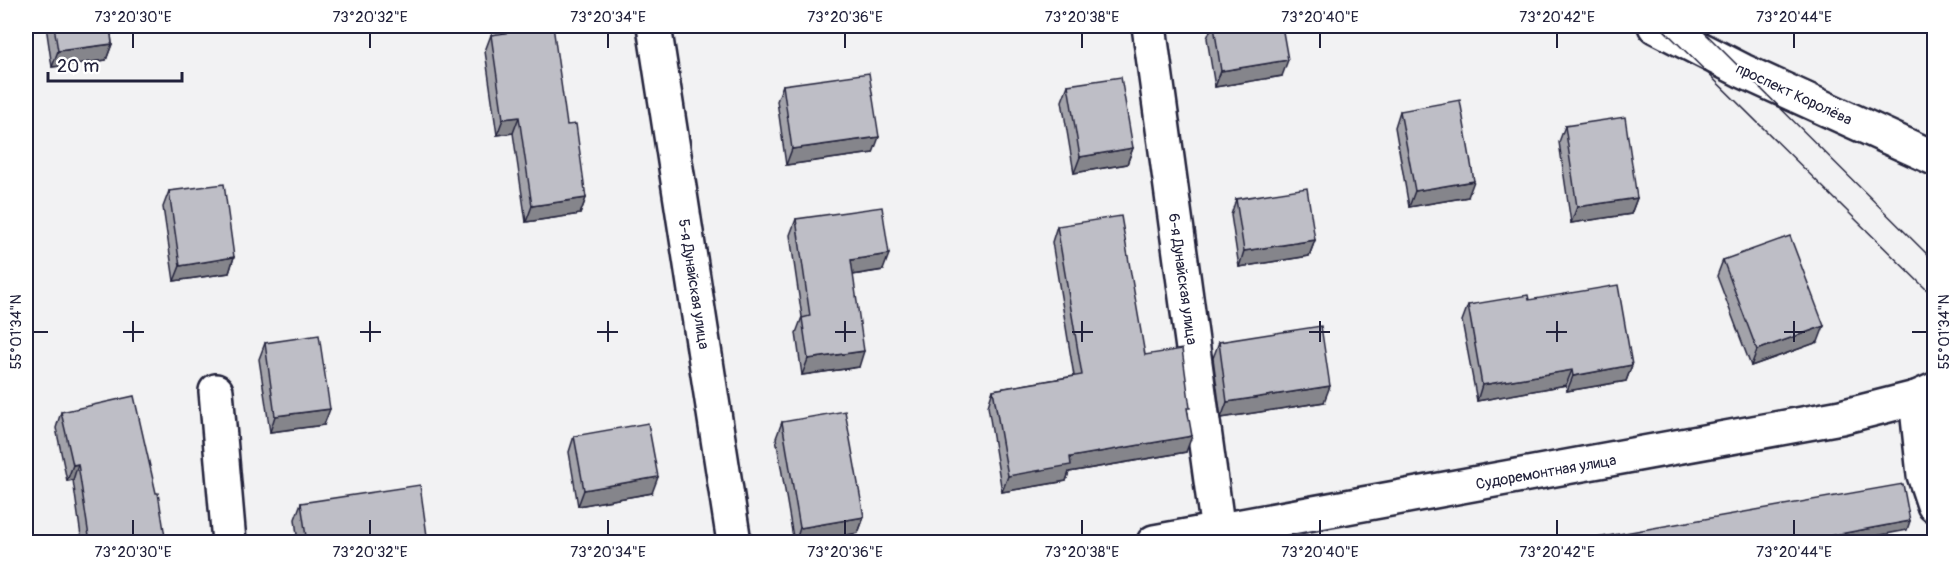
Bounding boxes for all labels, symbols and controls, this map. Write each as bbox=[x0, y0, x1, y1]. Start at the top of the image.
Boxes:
text: 73°20'30"E bbox=[95, 8, 172, 27]
text: 73°20'32"E bbox=[332, 8, 408, 27]
text: 73°20'34"E bbox=[570, 8, 646, 27]
text: 73°20'36"E bbox=[807, 8, 883, 27]
text: 73°20'38"E bbox=[1045, 8, 1119, 27]
text: 73°20'40"E bbox=[1281, 8, 1359, 27]
text: 73°20'42"E bbox=[1519, 8, 1595, 27]
text: 73°20'44"E bbox=[1756, 8, 1832, 27]
scale bar bbox=[48, 45, 182, 83]
text: 20 m bbox=[57, 55, 99, 78]
street label: проспект Королёва bbox=[1733, 59, 1855, 130]
street label: 6-я Дунайская улица bbox=[1164, 212, 1201, 346]
street label: 5-я Дунайская улица bbox=[674, 217, 713, 351]
text: 55°01'34"N bbox=[7, 294, 26, 370]
text: 55°01'34"N bbox=[1935, 294, 1954, 370]
street label: Судоремонтная улица bbox=[1474, 451, 1618, 494]
text: 73°20'30"E bbox=[95, 543, 172, 562]
text: 73°20'32"E bbox=[332, 543, 408, 562]
text: 73°20'34"E bbox=[570, 543, 646, 562]
text: 73°20'36"E bbox=[807, 543, 883, 562]
text: 73°20'38"E bbox=[1045, 543, 1119, 562]
text: 73°20'40"E bbox=[1281, 543, 1359, 562]
text: 73°20'42"E bbox=[1519, 543, 1595, 562]
text: 73°20'44"E bbox=[1756, 543, 1832, 562]

